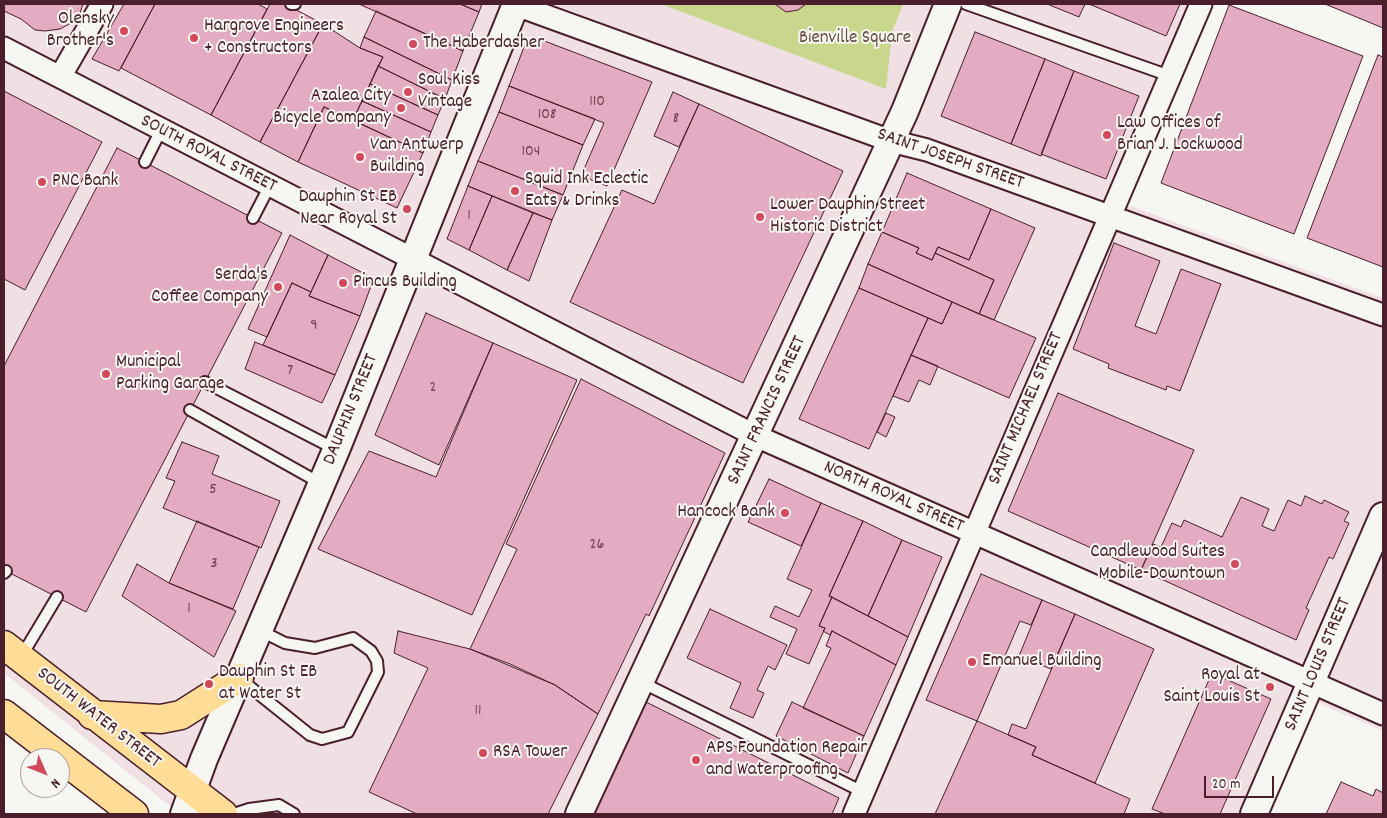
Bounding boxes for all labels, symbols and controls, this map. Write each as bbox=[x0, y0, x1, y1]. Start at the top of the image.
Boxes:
place label: Olensky Brother's bbox=[47, 9, 114, 53]
place label: Hargrove Engineers + Constructors bbox=[204, 16, 344, 60]
marker: Olensky Brother's bbox=[118, 25, 130, 37]
park label: Bienville Square bbox=[799, 28, 911, 50]
marker: Hargrove Engineers + Constructors bbox=[188, 32, 200, 44]
place label: The Haberdasher bbox=[423, 33, 544, 55]
marker: The Haberdasher bbox=[407, 38, 419, 50]
place label: Soul Kiss Vintage bbox=[418, 70, 480, 114]
place label: Azalea City Bicycle Company bbox=[273, 86, 391, 130]
marker: Soul Kiss Vintage bbox=[402, 86, 414, 98]
house number: 110 bbox=[589, 93, 605, 113]
marker: Azalea City Bicycle Company bbox=[395, 102, 407, 114]
house number: 108 bbox=[538, 106, 556, 126]
house number: 8 bbox=[673, 110, 679, 130]
street label: SOUTH ROYAL STREET bbox=[136, 111, 280, 199]
place label: Law Offices of Brian J. Lockwood bbox=[1117, 113, 1243, 157]
street label: SAINT JOSEPH STREET bbox=[874, 124, 1026, 196]
marker: Law Offices of Brian J. Lockwood bbox=[1101, 129, 1113, 141]
place label: Van Antwerp Building bbox=[370, 135, 464, 179]
house number: 104 bbox=[522, 143, 540, 163]
marker: Van Antwerp Building bbox=[354, 151, 366, 163]
place label: Squid Ink Eclectic Eats & Drinks bbox=[525, 169, 648, 213]
place label: PNC Bank bbox=[52, 171, 118, 193]
marker: PNC Bank bbox=[36, 176, 48, 188]
marker: Squid Ink Eclectic Eats & Drinks bbox=[509, 185, 521, 197]
place label: Dauphin St EB Near Royal St bbox=[299, 187, 397, 231]
place label: Lower Dauphin Street Historic District bbox=[770, 195, 925, 239]
marker: Dauphin St EB Near Royal St bbox=[401, 203, 413, 215]
house number: 1 bbox=[467, 207, 471, 227]
marker: Lower Dauphin Street Historic District bbox=[754, 211, 766, 223]
place label: Serda's Coffee Company bbox=[151, 265, 268, 309]
place label: Pincus Building bbox=[353, 272, 457, 294]
marker: Pincus Building bbox=[337, 277, 349, 289]
marker: Serda's Coffee Company bbox=[272, 281, 284, 293]
house number: 9 bbox=[310, 317, 318, 337]
street label: SAINT MICHAEL STREET bbox=[985, 329, 1069, 489]
street label: SAINT FRANCIS STREET bbox=[724, 333, 812, 489]
street label: DAUPHIN STREET bbox=[319, 351, 385, 469]
place label: Municipal Parking Garage bbox=[116, 352, 224, 396]
house number: 7 bbox=[287, 362, 293, 382]
marker: Municipal Parking Garage bbox=[100, 368, 112, 380]
house number: 2 bbox=[430, 379, 436, 399]
street label: NORTH ROYAL STREET bbox=[819, 457, 967, 539]
house number: 5 bbox=[209, 481, 217, 501]
place label: Hancock Bank bbox=[677, 502, 775, 524]
marker: Hancock Bank bbox=[779, 507, 791, 519]
house number: 26 bbox=[590, 536, 604, 556]
place label: Candlewood Suites Mobile-Downtown bbox=[1090, 542, 1225, 586]
house number: 3 bbox=[210, 555, 218, 575]
marker: Candlewood Suites Mobile-Downtown bbox=[1229, 558, 1241, 570]
street label: SAINT LOUIS STREET bbox=[1281, 595, 1357, 735]
house number: 1 bbox=[187, 600, 191, 620]
place label: Emanuel Building bbox=[982, 651, 1101, 673]
marker: Emanuel Building bbox=[966, 656, 978, 668]
place label: Dauphin St EB at Water St bbox=[219, 662, 317, 706]
street label: SOUTH WATER STREET bbox=[31, 663, 165, 775]
place label: Royal at Saint Louis St bbox=[1163, 665, 1260, 709]
marker: Dauphin St EB at Water St bbox=[203, 678, 215, 690]
marker: Royal at Saint Louis St bbox=[1264, 681, 1276, 693]
house number: 11 bbox=[474, 702, 482, 722]
place label: APS Foundation Repair and Waterproofing bbox=[706, 738, 867, 782]
place label: RSA Tower bbox=[493, 742, 567, 764]
marker: RSA Tower bbox=[477, 747, 489, 759]
north arrow bbox=[20, 748, 70, 798]
marker: APS Foundation Repair and Waterproofing bbox=[690, 754, 702, 766]
scale bar bbox=[1207, 766, 1277, 798]
text: N bbox=[45, 773, 65, 792]
text: 20 m bbox=[1212, 774, 1240, 796]

